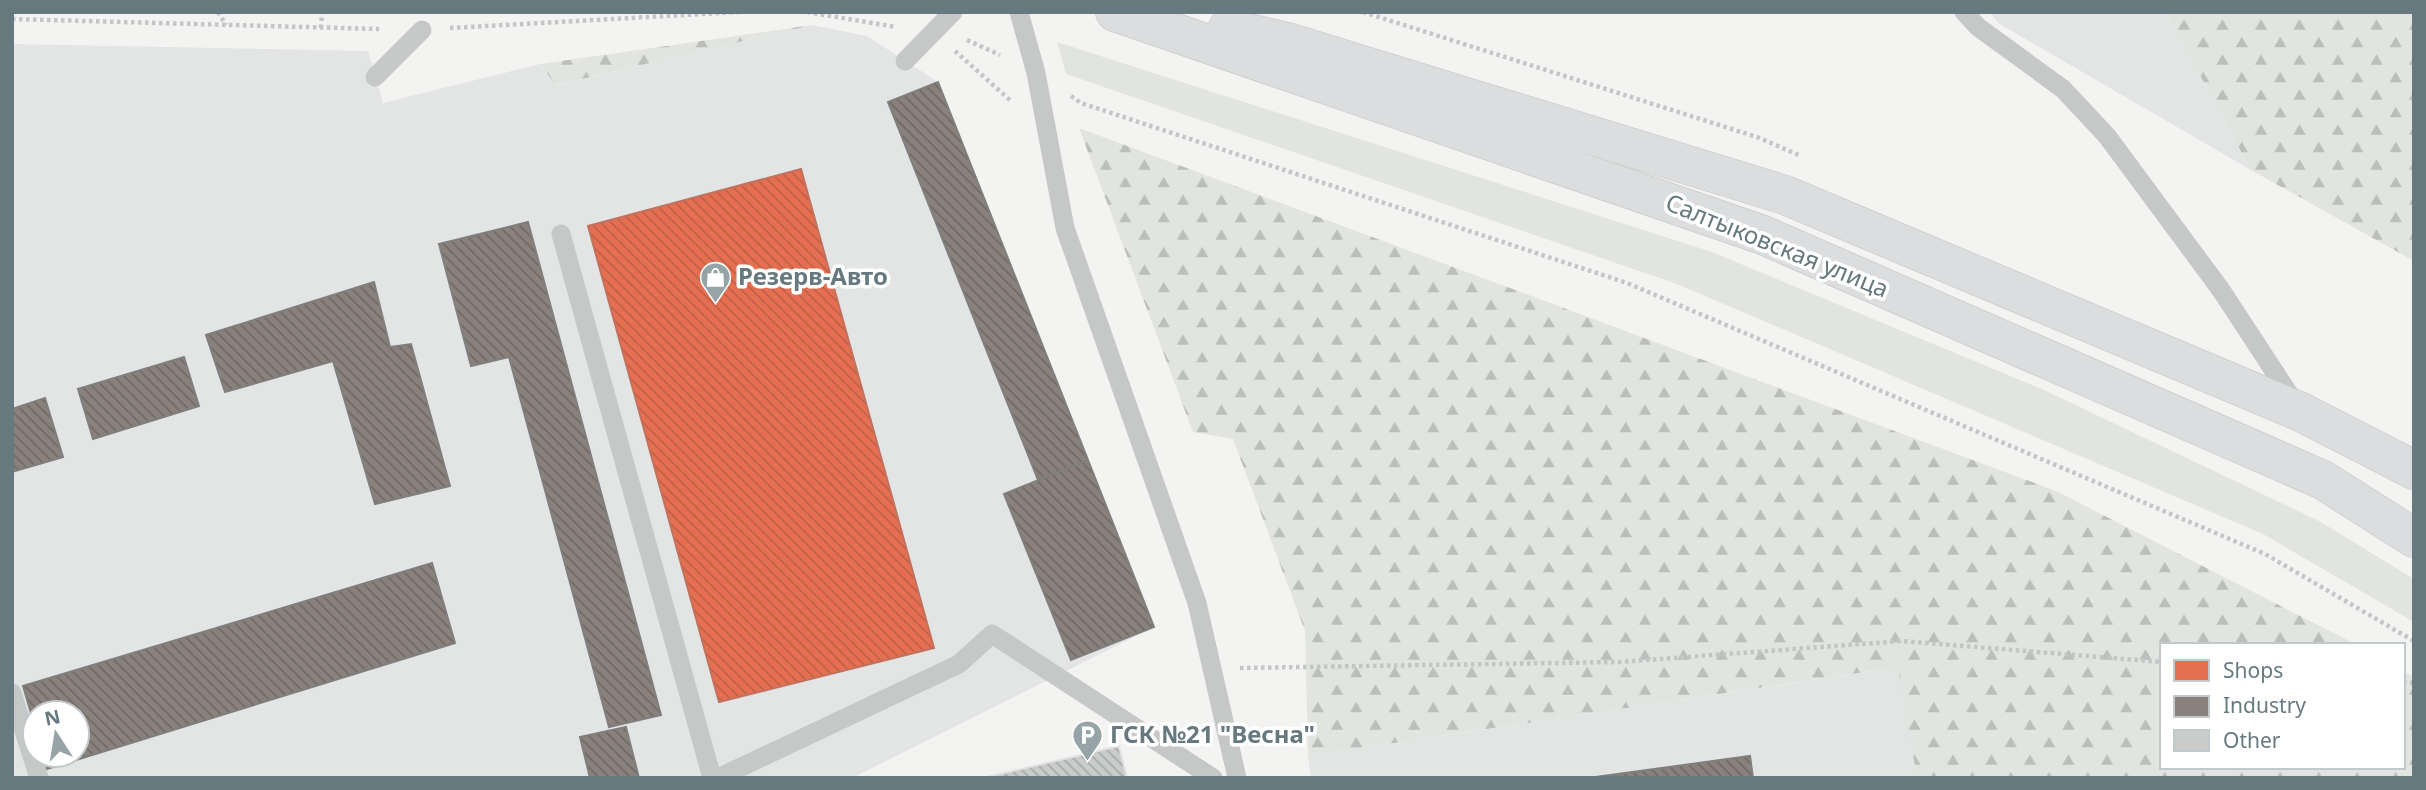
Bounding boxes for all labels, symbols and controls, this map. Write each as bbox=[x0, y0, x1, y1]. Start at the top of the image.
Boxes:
street label: Салтыковская улица bbox=[1661, 185, 1894, 304]
place label: Резерв-Авто bbox=[738, 259, 888, 292]
shop icon: Резерв-Авто bbox=[698, 260, 732, 304]
legend bbox=[2160, 643, 2405, 769]
text: Shops bbox=[2223, 656, 2283, 684]
text: Industry bbox=[2223, 691, 2306, 719]
north arrow bbox=[21, 699, 91, 769]
text: N bbox=[42, 703, 63, 732]
place label: ГСК №21 "Весна" bbox=[1110, 717, 1315, 750]
parking icon: ГСК №21 "Весна" bbox=[1070, 718, 1104, 762]
text: Other bbox=[2223, 726, 2281, 754]

